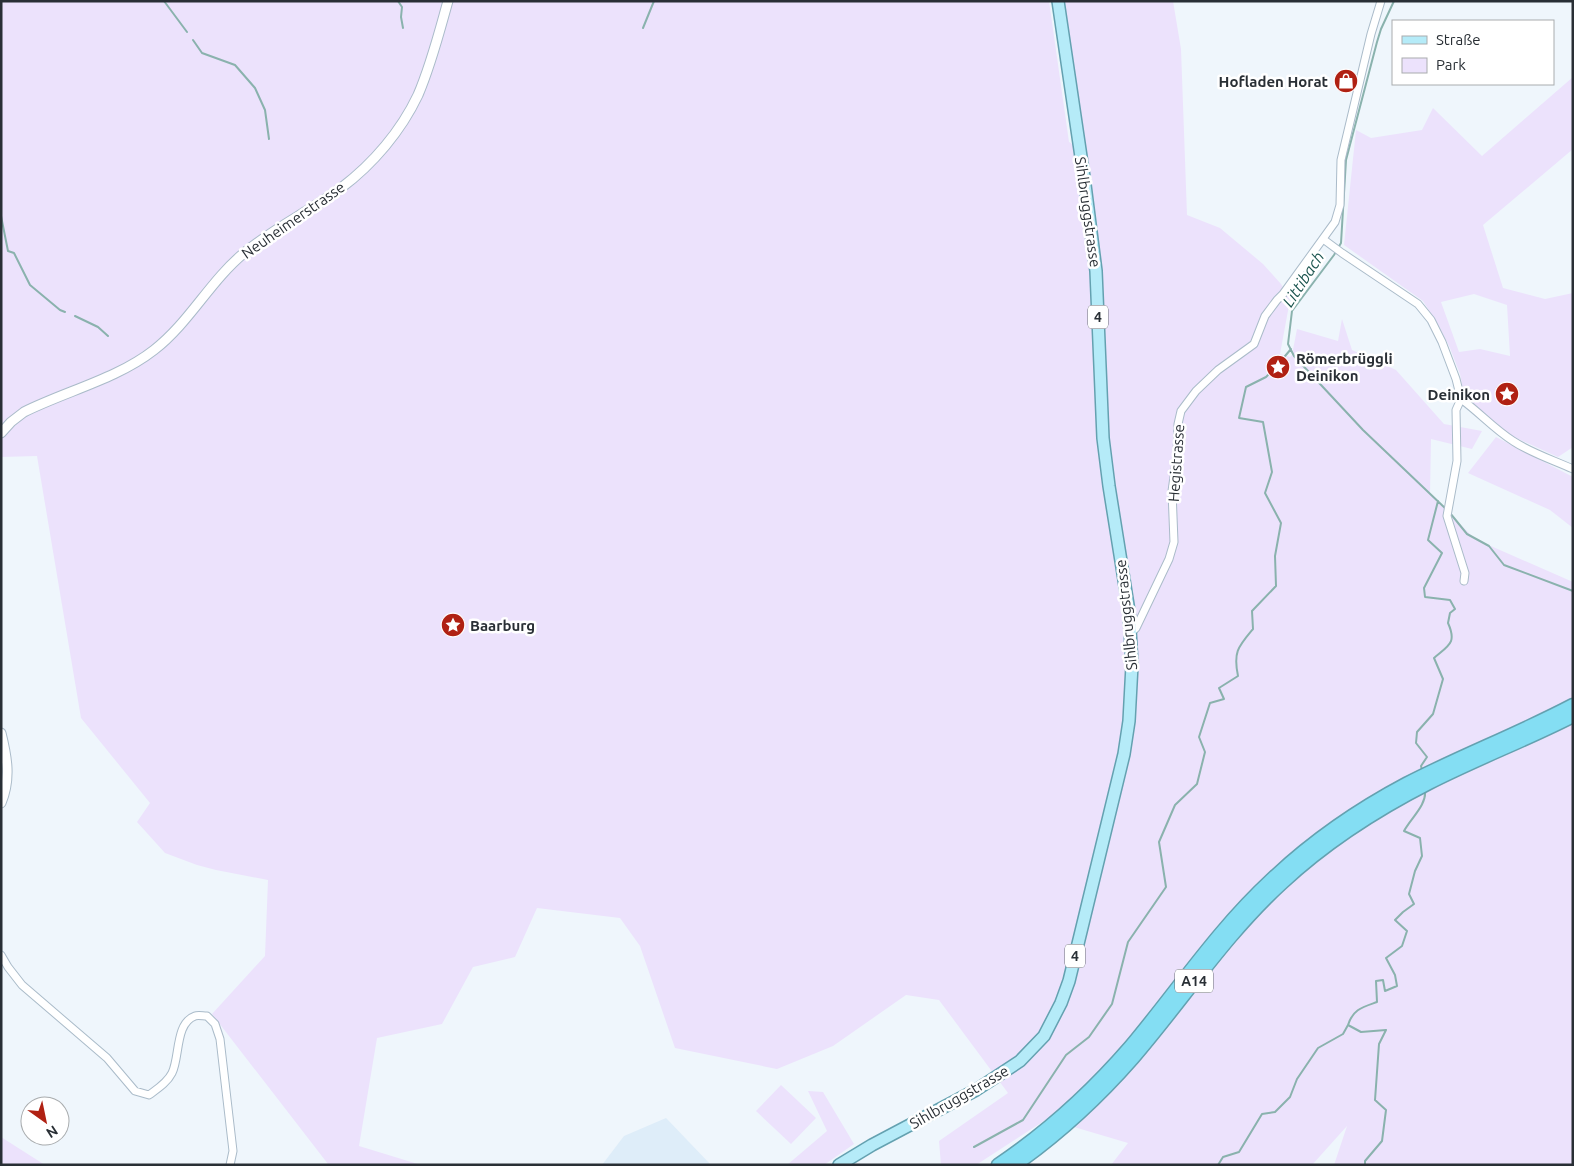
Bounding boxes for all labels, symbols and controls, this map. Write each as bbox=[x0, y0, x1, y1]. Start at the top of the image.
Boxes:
legend bbox=[1392, 20, 1554, 85]
text: Straße bbox=[1436, 31, 1480, 48]
text: Park bbox=[1436, 56, 1466, 73]
shop icon: Hofladen Horat bbox=[1333, 68, 1359, 94]
place label: Hofladen Horat bbox=[1219, 73, 1329, 90]
street label: Sihlbruggstrasse bbox=[1072, 156, 1104, 268]
street label: Neuheimerstrasse bbox=[238, 178, 348, 262]
water label: Littibach bbox=[1279, 248, 1327, 310]
road number: 4 bbox=[1088, 306, 1108, 328]
place label: Römerbrüggli Deinikon bbox=[1296, 350, 1393, 384]
place icon: Römerbrüggli Deinikon bbox=[1265, 354, 1291, 380]
place icon: Deinikon bbox=[1494, 381, 1520, 407]
place label: Deinikon bbox=[1428, 386, 1490, 403]
street label: Hegistrasse bbox=[1165, 423, 1187, 503]
street label: Sihlbruggstrasse bbox=[1112, 559, 1140, 671]
place icon: Baarburg bbox=[440, 612, 466, 638]
place label: Baarburg bbox=[470, 617, 535, 634]
road number: 4 bbox=[1065, 944, 1085, 968]
road number: A14 bbox=[1175, 969, 1213, 992]
street label: Sihlbruggstrasse bbox=[907, 1062, 1011, 1132]
north arrow bbox=[20, 1096, 70, 1146]
text: N bbox=[43, 1122, 61, 1141]

